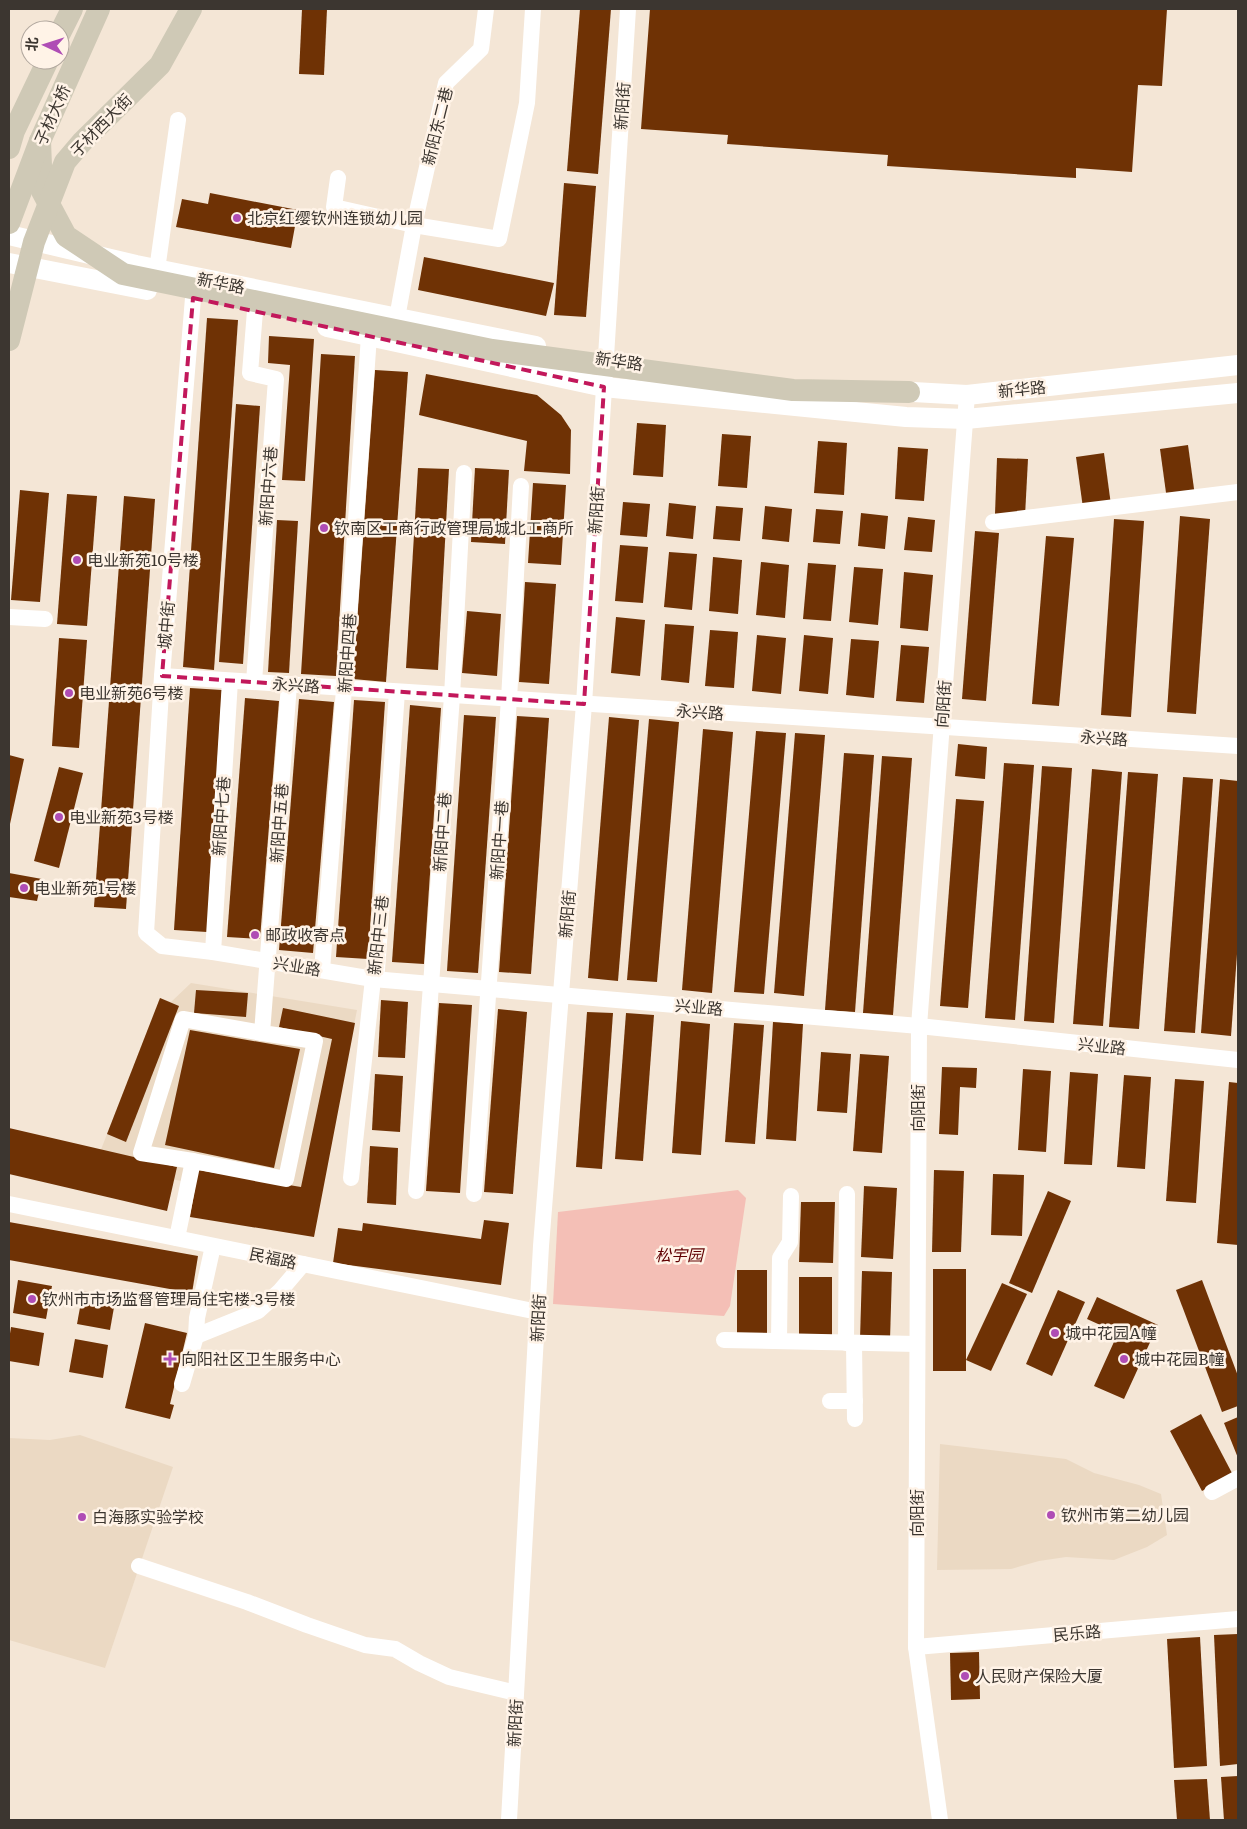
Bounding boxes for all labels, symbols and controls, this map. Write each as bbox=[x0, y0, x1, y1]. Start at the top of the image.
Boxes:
north arrow bbox=[20, 20, 70, 70]
text: 北 bbox=[21, 36, 41, 52]
street label: 子材大桥 bbox=[27, 80, 75, 149]
street label: 新阳街 bbox=[607, 81, 635, 131]
street label: 新阳东二巷 bbox=[415, 84, 457, 167]
street label: 子材西大街 bbox=[64, 87, 137, 161]
place label: 北京红缨钦州连锁幼儿园 bbox=[247, 205, 423, 229]
marker: 北京红缨钦州连锁幼儿园 bbox=[231, 212, 243, 224]
street label: 新华路 bbox=[195, 266, 247, 298]
street label: 新华路 bbox=[594, 345, 645, 375]
street label: 新华路 bbox=[997, 374, 1047, 402]
street label: 新阳中六巷 bbox=[252, 445, 282, 527]
street label: 新阳街 bbox=[581, 485, 609, 535]
place label: 钦南区工商行政管理局城北工商所 bbox=[334, 515, 574, 539]
marker: 钦南区工商行政管理局城北工商所 bbox=[318, 522, 330, 534]
place label: 电业新苑10号楼 bbox=[87, 547, 199, 571]
marker: 电业新苑10号楼 bbox=[71, 554, 83, 566]
street label: 城中街 bbox=[151, 600, 179, 650]
street label: 新阳中四巷 bbox=[331, 612, 361, 694]
street label: 永兴路 bbox=[271, 670, 321, 698]
street label: 向阳街 bbox=[928, 679, 956, 729]
place label: 电业新苑6号楼 bbox=[79, 680, 184, 704]
marker: 电业新苑6号楼 bbox=[63, 687, 75, 699]
street label: 永兴路 bbox=[675, 697, 725, 725]
street label: 永兴路 bbox=[1079, 723, 1129, 751]
street label: 新阳中七巷 bbox=[205, 775, 235, 857]
street label: 新阳中五巷 bbox=[263, 782, 293, 864]
street label: 新阳中二巷 bbox=[426, 791, 456, 873]
street label: 新阳中一巷 bbox=[483, 799, 513, 881]
place label: 电业新苑3号楼 bbox=[69, 804, 174, 828]
marker: 电业新苑3号楼 bbox=[53, 811, 65, 823]
place label: 电业新苑1号楼 bbox=[34, 875, 137, 899]
marker: 电业新苑1号楼 bbox=[18, 882, 30, 894]
street label: 新阳街 bbox=[552, 889, 580, 939]
street label: 新阳中三巷 bbox=[361, 894, 393, 976]
place label: 邮政收寄点 bbox=[265, 922, 345, 946]
marker: 邮政收寄点 bbox=[249, 929, 261, 941]
street label: 兴业路 bbox=[272, 949, 323, 981]
street label: 兴业路 bbox=[674, 992, 724, 1020]
street label: 兴业路 bbox=[1077, 1031, 1127, 1059]
street label: 向阳街 bbox=[905, 1084, 929, 1132]
street label: 民福路 bbox=[247, 1240, 299, 1274]
park label: 松宇园 bbox=[655, 1242, 705, 1266]
place label: 钦州市市场监督管理局住宅楼-3号楼 bbox=[42, 1286, 295, 1310]
marker: 钦州市市场监督管理局住宅楼-3号楼 bbox=[26, 1293, 38, 1305]
street label: 新阳街 bbox=[524, 1293, 550, 1343]
place label: 城中花园A幢 bbox=[1065, 1320, 1157, 1344]
marker: 城中花园A幢 bbox=[1049, 1327, 1061, 1339]
place label: 向阳社区卫生服务中心 bbox=[181, 1346, 341, 1370]
place label: 城中花园B幢 bbox=[1134, 1346, 1225, 1370]
marker: 向阳社区卫生服务中心 bbox=[163, 1352, 177, 1366]
marker: 城中花园B幢 bbox=[1118, 1353, 1130, 1365]
street label: 向阳街 bbox=[904, 1489, 928, 1537]
place label: 钦州市第二幼儿园 bbox=[1061, 1502, 1189, 1526]
place label: 白海豚实验学校 bbox=[92, 1504, 204, 1528]
marker: 钦州市第二幼儿园 bbox=[1045, 1509, 1057, 1521]
marker: 白海豚实验学校 bbox=[76, 1511, 88, 1523]
street label: 民乐路 bbox=[1052, 1618, 1102, 1646]
place label: 人民财产保险大厦 bbox=[975, 1663, 1103, 1687]
marker: 人民财产保险大厦 bbox=[959, 1670, 971, 1682]
street label: 新阳街 bbox=[501, 1698, 527, 1748]

